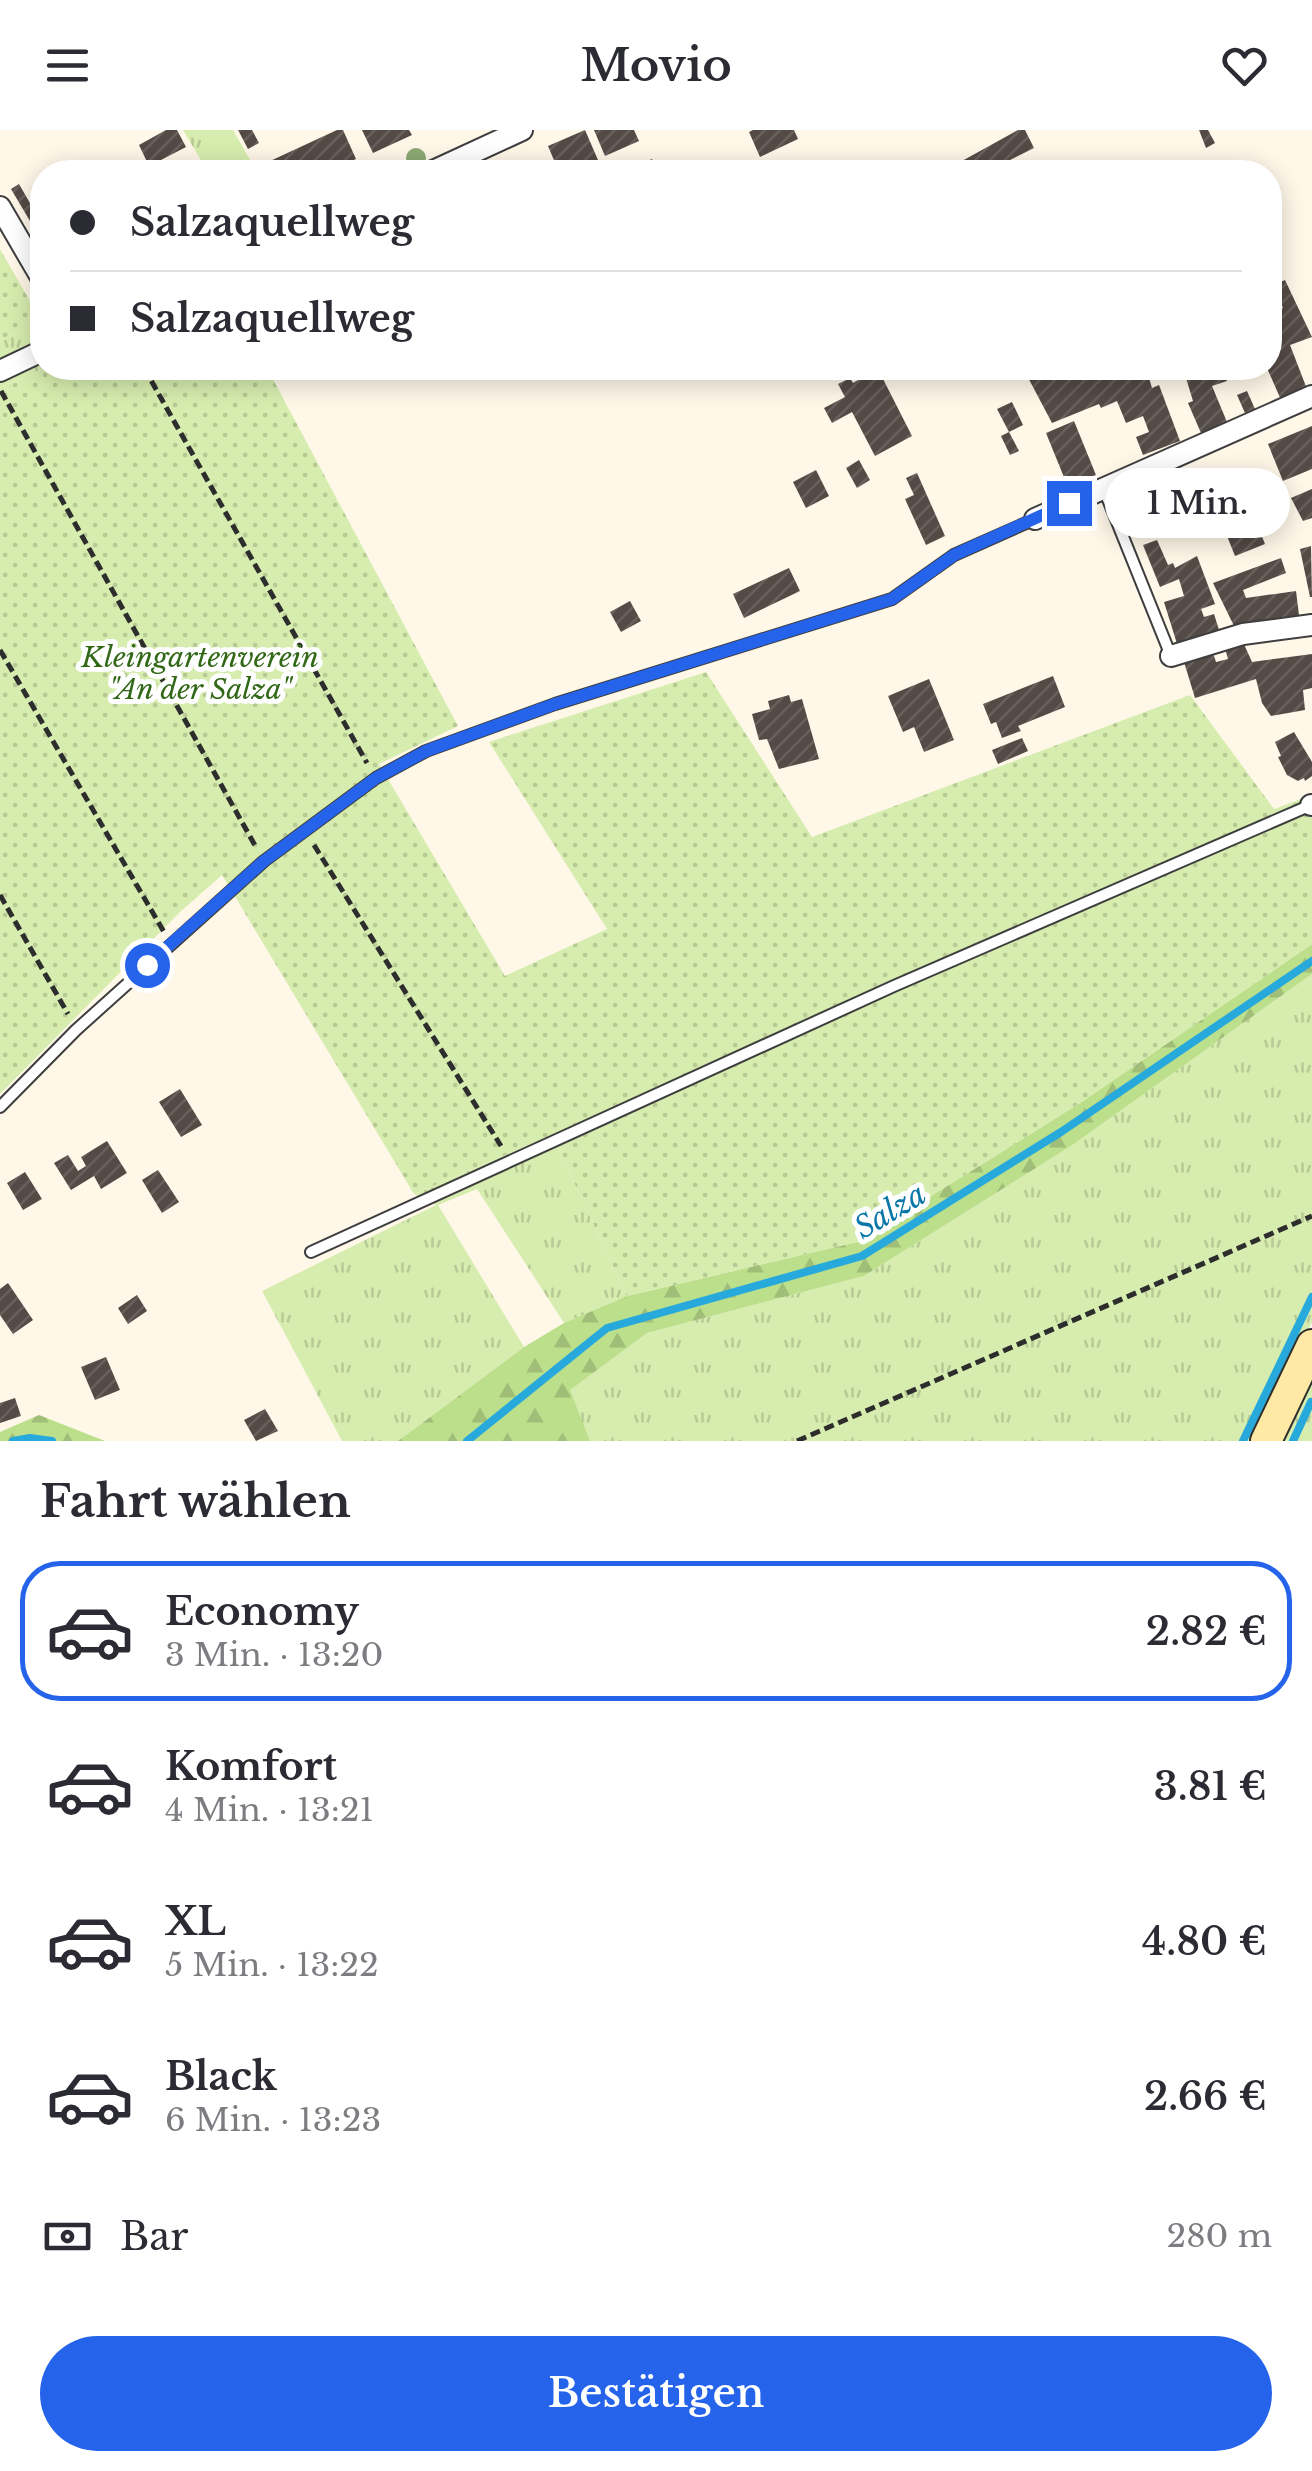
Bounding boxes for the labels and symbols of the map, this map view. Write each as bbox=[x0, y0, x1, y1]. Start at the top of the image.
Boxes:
callout: 1 Min. bbox=[1104, 468, 1289, 538]
route end bbox=[1047, 481, 1092, 526]
park label: Kleingartenverein "An der Salza" bbox=[80, 640, 319, 707]
route start bbox=[125, 943, 170, 988]
water label: Salza bbox=[848, 1175, 932, 1247]

